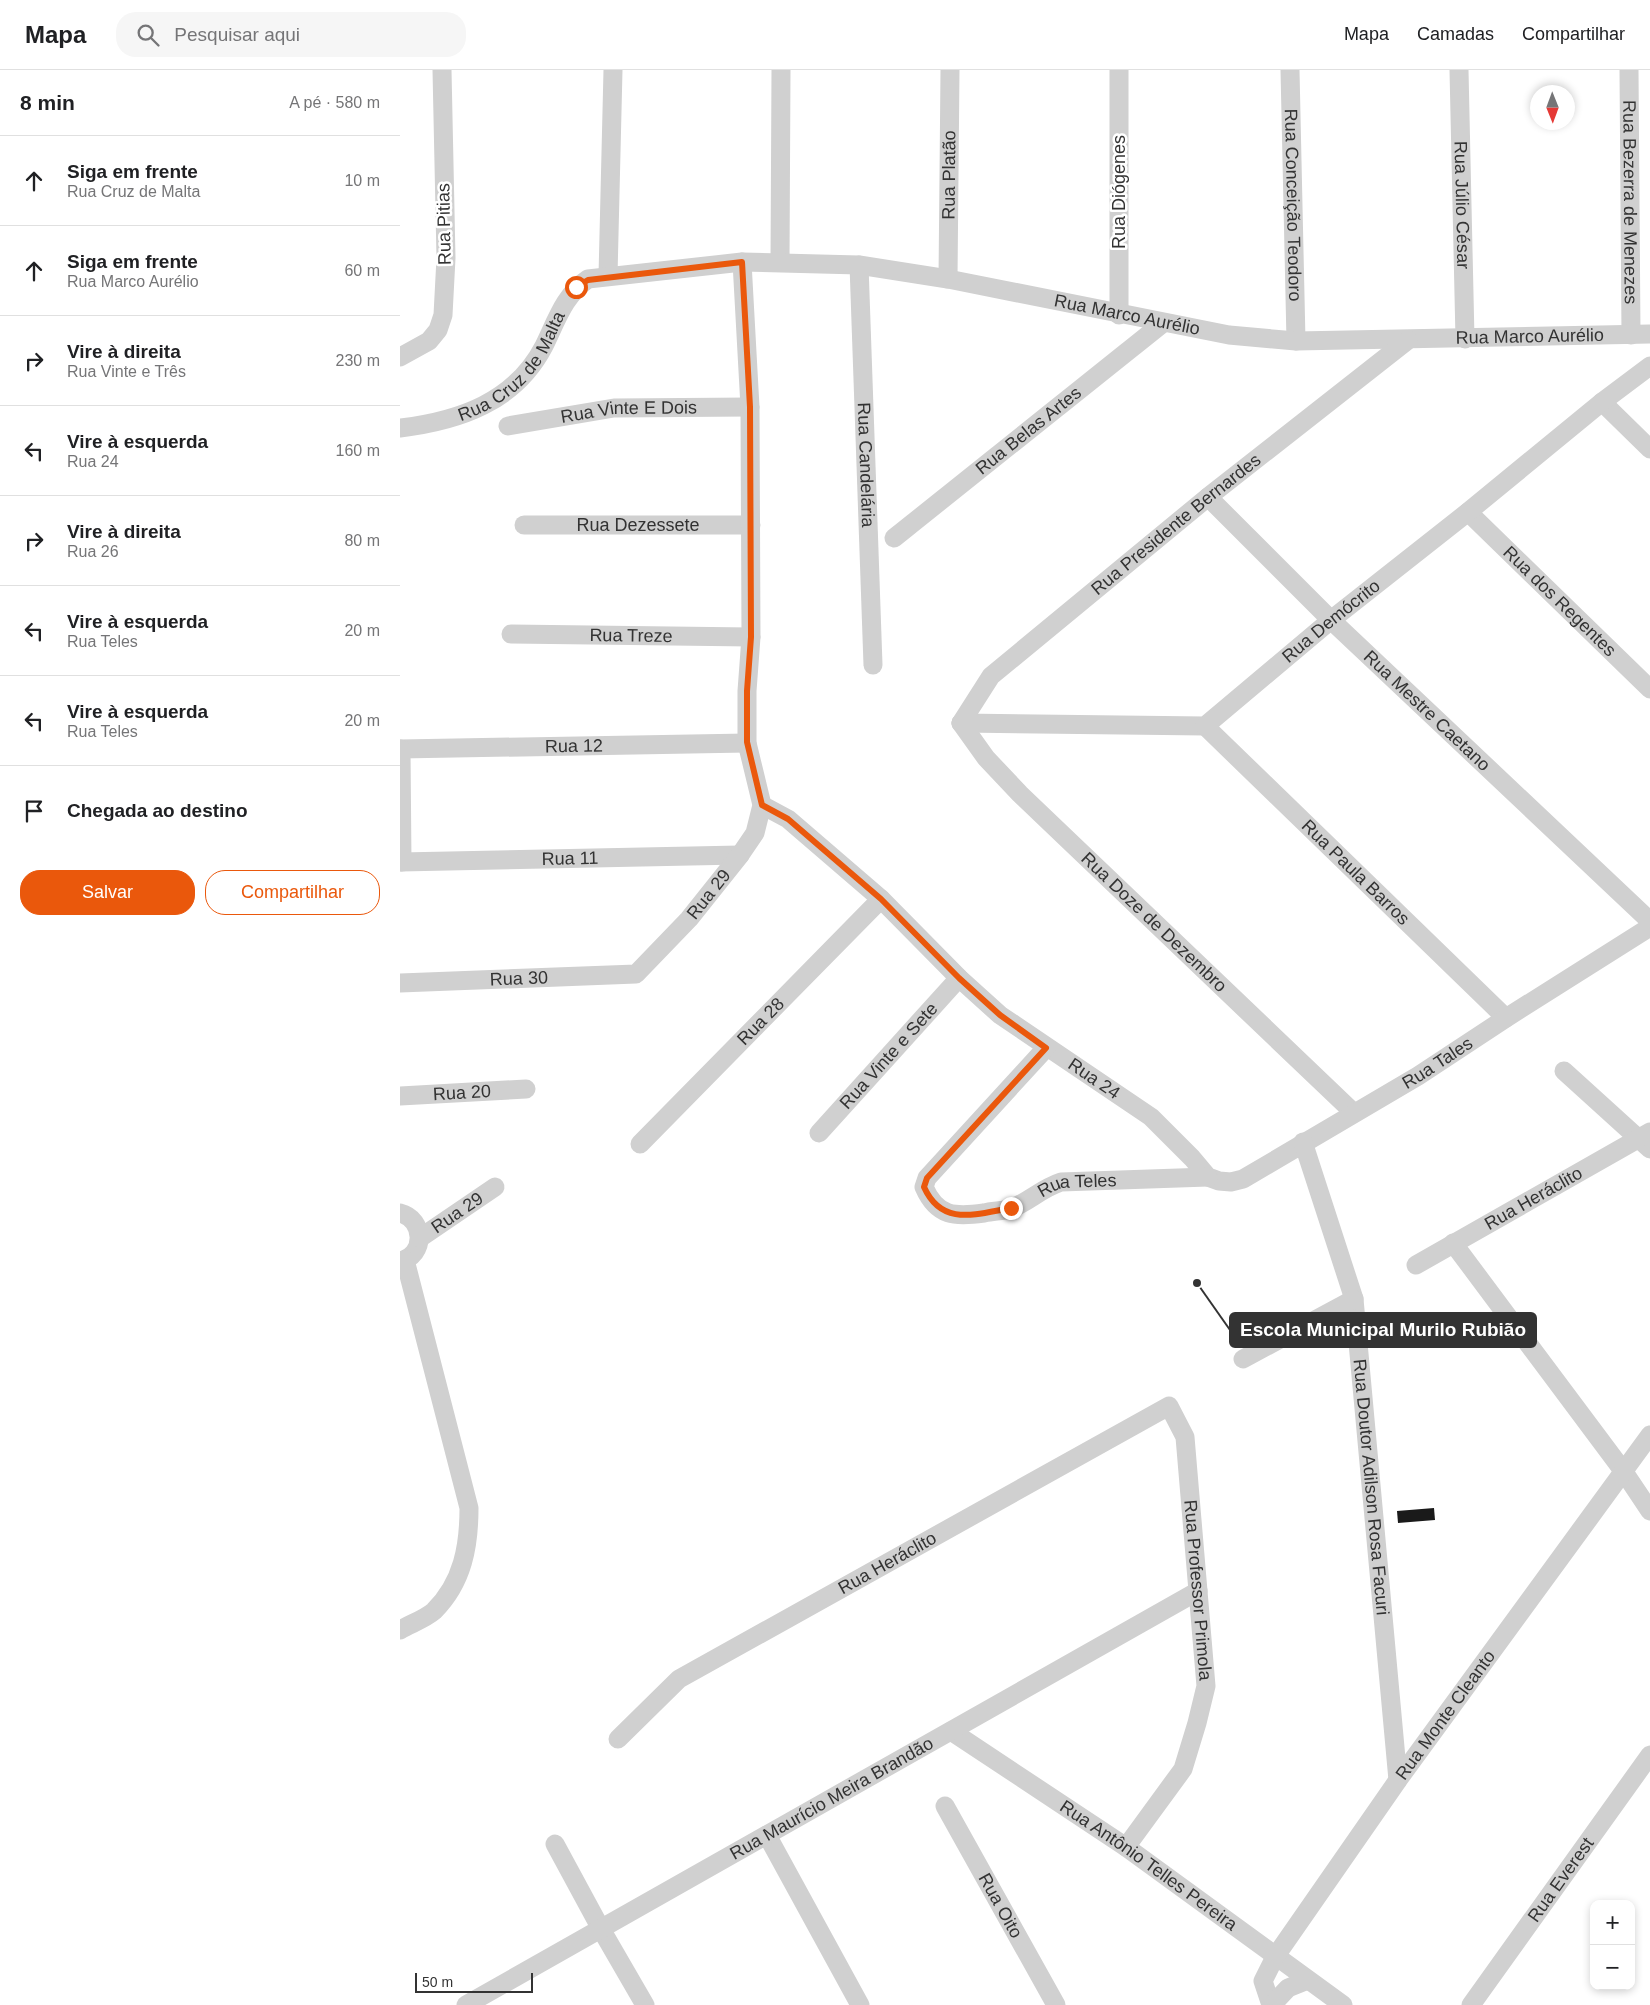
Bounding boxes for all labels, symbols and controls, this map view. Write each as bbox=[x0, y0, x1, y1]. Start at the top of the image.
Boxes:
search box bbox=[116, 12, 466, 57]
text: Mapa bbox=[25, 21, 86, 48]
icon: search bbox=[134, 21, 162, 49]
text: Pesquisar aqui bbox=[174, 24, 300, 45]
text: Mapa bbox=[1344, 24, 1389, 44]
text: Camadas bbox=[1417, 24, 1494, 44]
text: Compartilhar bbox=[1522, 24, 1625, 44]
north arrow bbox=[1530, 85, 1575, 130]
text: 8 min bbox=[20, 91, 75, 114]
text: A pé · 580 m bbox=[289, 94, 380, 111]
street label: Rua Bezerra de Menezes bbox=[1619, 100, 1641, 304]
street label: Rua Conceição Teodoro bbox=[1281, 108, 1305, 302]
street label: Rua Platão bbox=[939, 130, 959, 220]
street label: Rua Diógenes bbox=[1109, 135, 1129, 249]
street label: Rua Júlio César bbox=[1451, 141, 1473, 269]
text: Siga em frente bbox=[67, 161, 198, 182]
icon: ahead bbox=[20, 167, 48, 195]
text: 10 m bbox=[344, 172, 380, 189]
text: Rua Cruz de Malta bbox=[67, 183, 200, 200]
street label: Rua Pitias bbox=[433, 183, 455, 265]
text: Siga em frente bbox=[67, 251, 198, 272]
icon: ahead bbox=[20, 257, 48, 285]
text: 60 m bbox=[344, 262, 380, 279]
text: Rua Marco Aurélio bbox=[67, 273, 199, 290]
route start bbox=[565, 276, 588, 299]
street label: Rua Marco Aurélio bbox=[1053, 290, 1202, 339]
street label: Rua Cruz de Malta bbox=[455, 307, 569, 425]
street label: Rua Marco Aurélio bbox=[1456, 325, 1604, 348]
text: Vire à direita bbox=[67, 341, 181, 362]
icon: right bbox=[20, 347, 48, 375]
text: 230 m bbox=[336, 352, 380, 369]
text: Rua Vinte e Três bbox=[67, 363, 186, 380]
street label: Rua Belas Artes bbox=[972, 382, 1085, 479]
street label: Rua Vinte E Dois bbox=[559, 397, 697, 427]
street label: Rua Candelária bbox=[854, 402, 878, 529]
text: Vire à esquerda bbox=[67, 431, 208, 452]
icon: left bbox=[20, 437, 48, 465]
text: 160 m bbox=[336, 442, 380, 459]
street label: Rua Presidente Bernardes bbox=[1087, 450, 1265, 599]
text: Rua 24 bbox=[67, 453, 119, 470]
street label: Rua Dezessete bbox=[576, 515, 700, 535]
text: Vire à direita bbox=[67, 521, 181, 542]
icon: right bbox=[20, 527, 48, 555]
text: 80 m bbox=[344, 532, 380, 549]
street label: Rua dos Regentes bbox=[1499, 542, 1620, 660]
text: Rua 26 bbox=[67, 543, 119, 560]
street label: Rua Demócrito bbox=[1278, 575, 1384, 667]
text: Vire à esquerda bbox=[67, 611, 208, 632]
icon: left bbox=[20, 617, 48, 645]
text: 20 m bbox=[344, 622, 380, 639]
street label: Rua Treze bbox=[589, 625, 673, 646]
text: Rua Teles bbox=[67, 633, 138, 650]
street label: Rua Mestre Caetano bbox=[1360, 646, 1494, 775]
text: Vire à esquerda bbox=[67, 701, 208, 722]
icon: left bbox=[20, 707, 48, 735]
text: 20 m bbox=[344, 712, 380, 729]
text: Rua Teles bbox=[67, 723, 138, 740]
street label: Rua 12 bbox=[545, 735, 603, 756]
icon: arrive bbox=[20, 797, 48, 825]
text: Chegada ao destino bbox=[67, 800, 248, 821]
street label: Rua Paula Barros bbox=[1298, 816, 1414, 929]
street label: Rua 11 bbox=[541, 848, 599, 869]
street label: Rua Doze de Dezembro bbox=[1077, 848, 1231, 996]
street label: Rua 29 bbox=[683, 865, 735, 923]
button: Salvar bbox=[20, 870, 195, 915]
button: Compartilhar bbox=[205, 870, 380, 915]
street label: Rua 30 bbox=[490, 967, 548, 990]
street label: Rua 28 bbox=[733, 994, 788, 1049]
street label: Rua Vinte e Sete bbox=[836, 999, 942, 1113]
street label: Rua Tales bbox=[1399, 1033, 1476, 1093]
street label: Rua 24 bbox=[1064, 1054, 1124, 1103]
street label: Rua 20 bbox=[432, 1081, 491, 1104]
street label: Rua Heráclito bbox=[1481, 1163, 1586, 1234]
street label: Rua Teles bbox=[1034, 1170, 1117, 1201]
street label: Rua 29 bbox=[428, 1188, 487, 1237]
route end bbox=[1000, 1197, 1023, 1220]
callout: Escola Municipal Murilo Rubião bbox=[1230, 1313, 1536, 1347]
text: Escola Municipal Murilo Rubião bbox=[1240, 1319, 1526, 1340]
street label: Rua Doutor Adilson Rosa Facuri bbox=[1350, 1358, 1393, 1616]
street label: Rua Professor Primola bbox=[1180, 1499, 1216, 1682]
street label: Rua Heráclito bbox=[835, 1528, 940, 1598]
street label: Rua Monte Cleanto bbox=[1392, 1647, 1499, 1784]
street label: Rua Maurício Meira Brandão bbox=[726, 1733, 937, 1864]
street label: Rua Antônio Telles Pereira bbox=[1056, 1796, 1242, 1935]
street label: Rua Everest bbox=[1524, 1834, 1598, 1926]
street label: Rua Oito bbox=[974, 1870, 1027, 1941]
map controls bbox=[1590, 1900, 1635, 1990]
button: + bbox=[1590, 1900, 1635, 1945]
button: − bbox=[1590, 1945, 1635, 1990]
scale bar bbox=[415, 1970, 532, 1993]
text: 50 m bbox=[422, 1974, 453, 1990]

